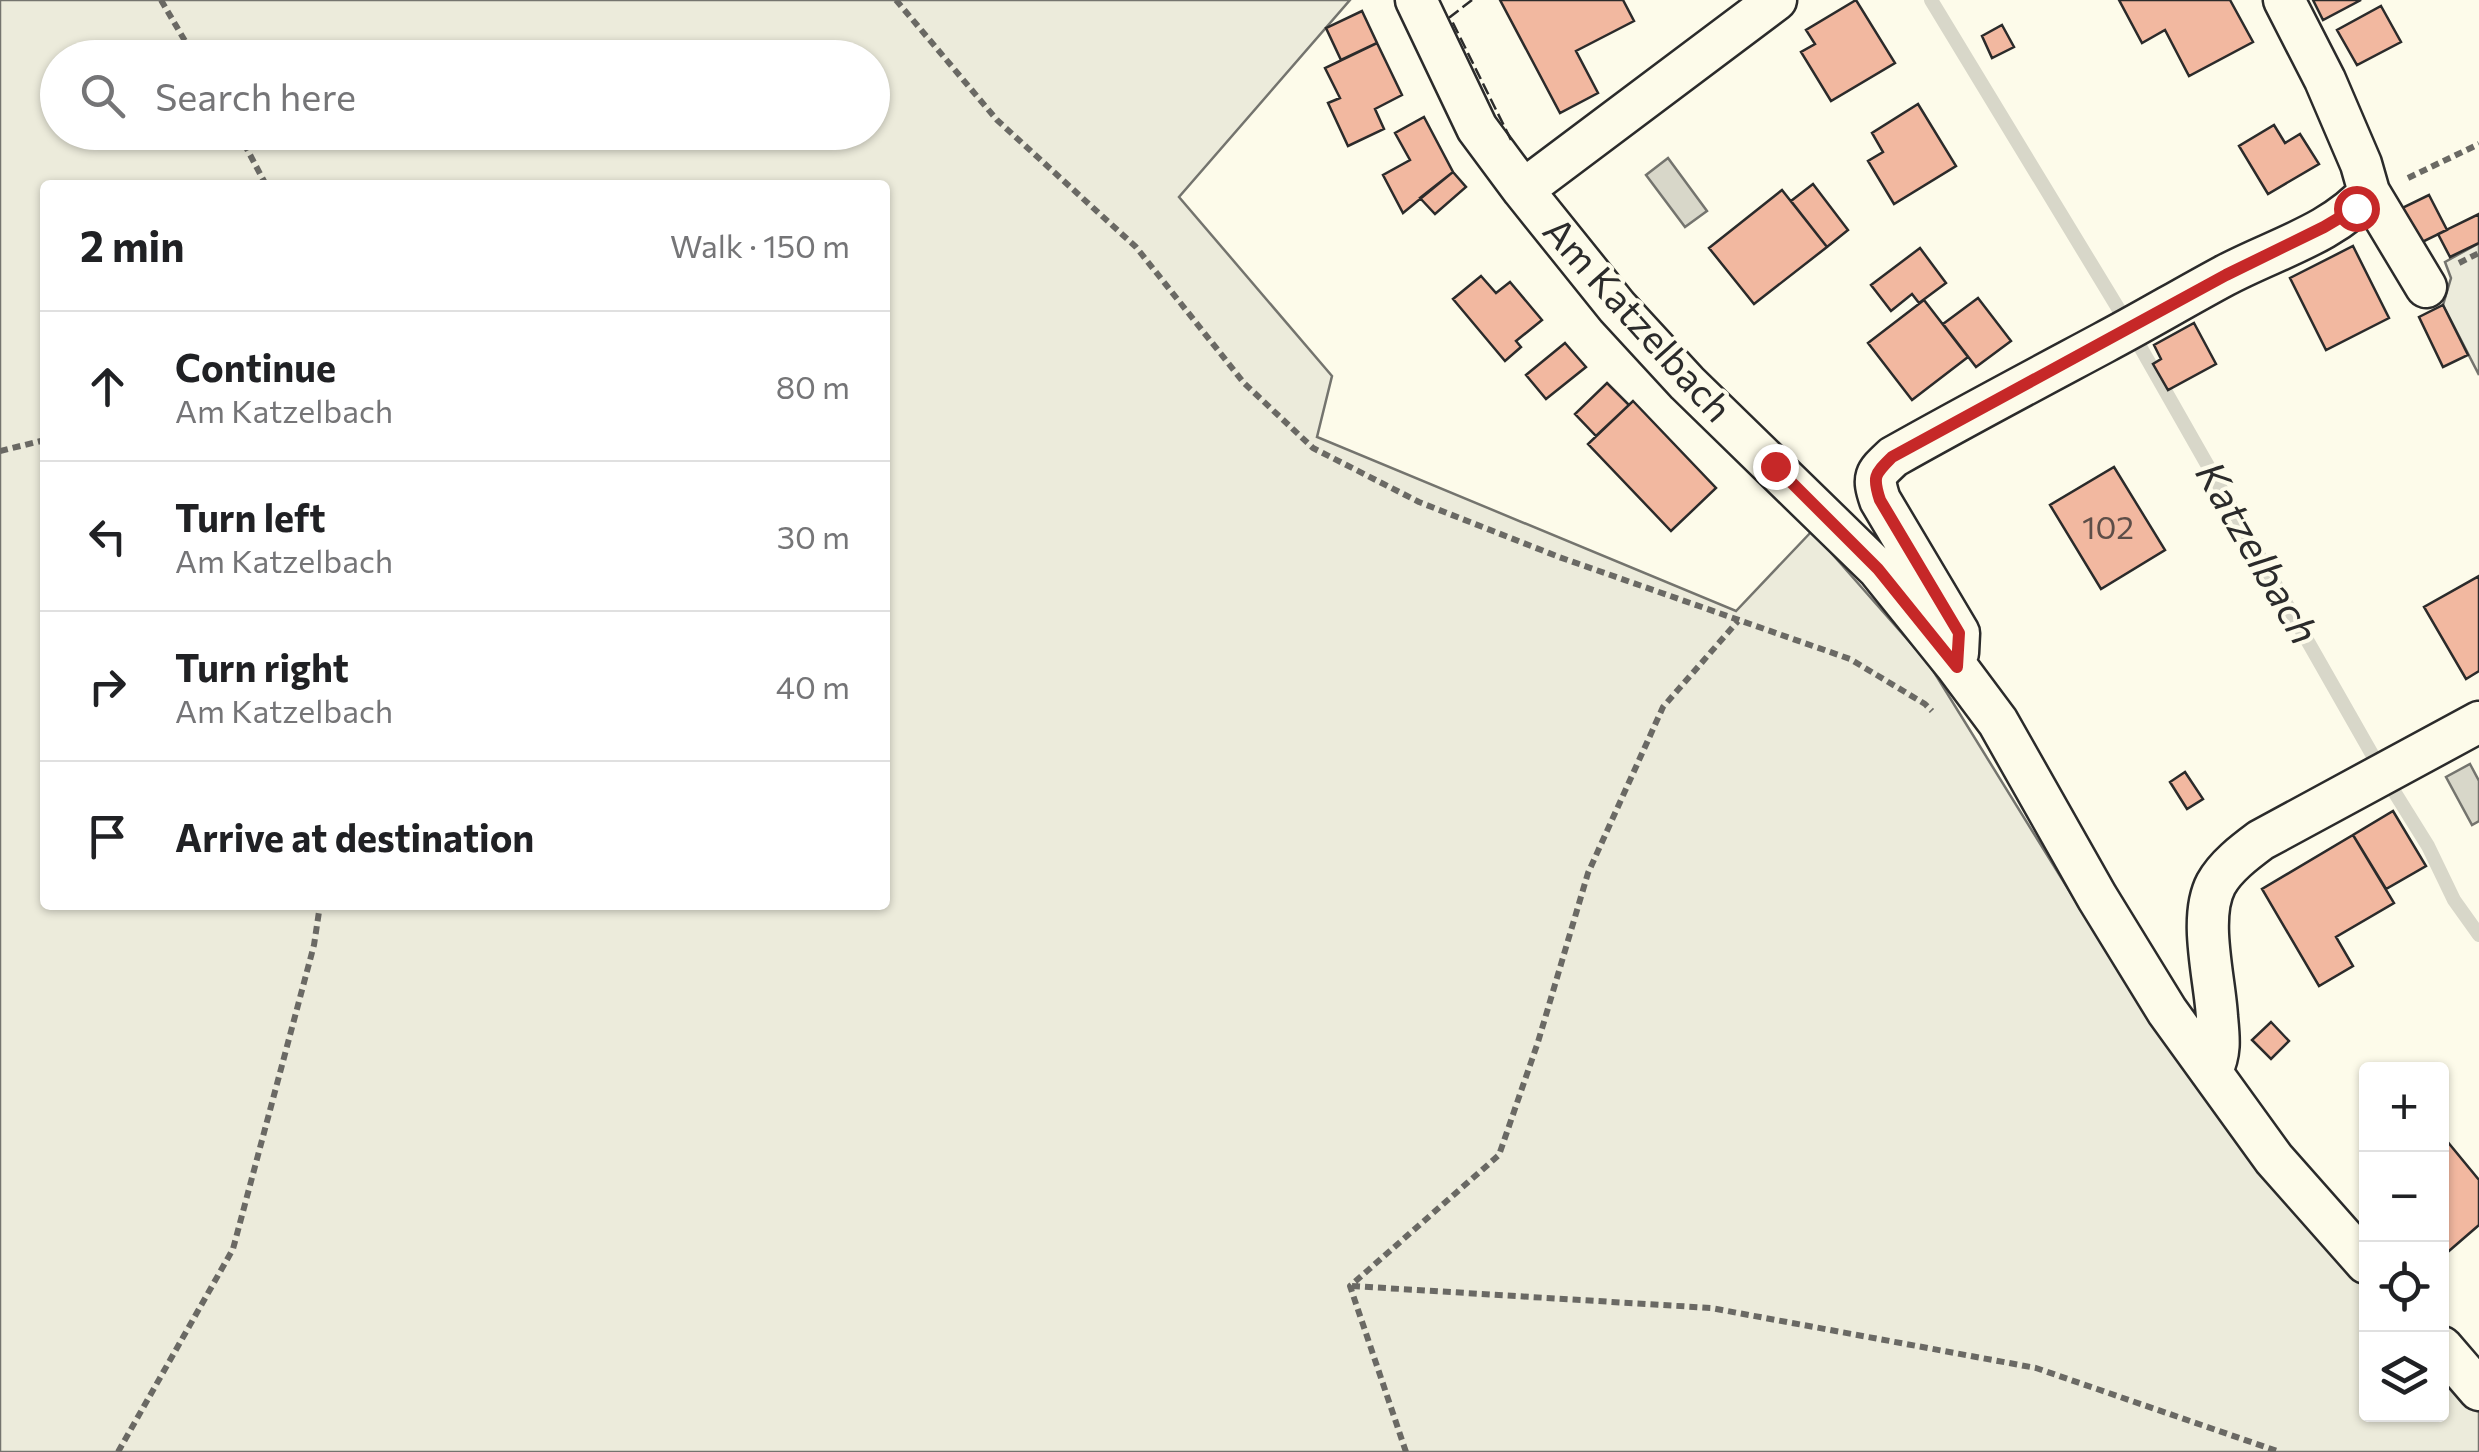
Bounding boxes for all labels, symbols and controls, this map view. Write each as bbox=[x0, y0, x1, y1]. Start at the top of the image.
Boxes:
search box bbox=[40, 40, 890, 150]
icon: search bbox=[75, 68, 130, 123]
text: Search here bbox=[155, 72, 356, 119]
route start bbox=[2334, 186, 2380, 232]
street label: Am Katzelbach bbox=[1535, 206, 1743, 430]
text: 2 min bbox=[80, 219, 185, 271]
text: Walk · 150 m bbox=[670, 225, 850, 265]
text: Continue bbox=[175, 343, 336, 390]
icon: ahead bbox=[80, 359, 135, 414]
text: 80 m bbox=[776, 366, 850, 406]
text: Am Katzelbach bbox=[175, 390, 393, 430]
route end bbox=[1753, 444, 1799, 490]
water label: Katzelbach bbox=[2187, 452, 2331, 652]
text: Turn left bbox=[175, 493, 326, 540]
house number: 102 bbox=[2082, 506, 2134, 546]
icon: left bbox=[80, 509, 135, 564]
text: 30 m bbox=[777, 516, 850, 556]
text: Am Katzelbach bbox=[175, 540, 393, 580]
text: Turn right bbox=[175, 643, 349, 690]
icon: right bbox=[80, 659, 135, 714]
text: 40 m bbox=[776, 666, 850, 706]
text: Am Katzelbach bbox=[175, 690, 393, 730]
icon: arrive bbox=[80, 809, 135, 864]
text: Arrive at destination bbox=[175, 813, 534, 860]
map controls bbox=[2359, 1062, 2449, 1422]
button: + bbox=[2359, 1062, 2449, 1152]
button: − bbox=[2359, 1152, 2449, 1242]
button: locate bbox=[2359, 1242, 2449, 1332]
button: layers bbox=[2359, 1332, 2449, 1422]

